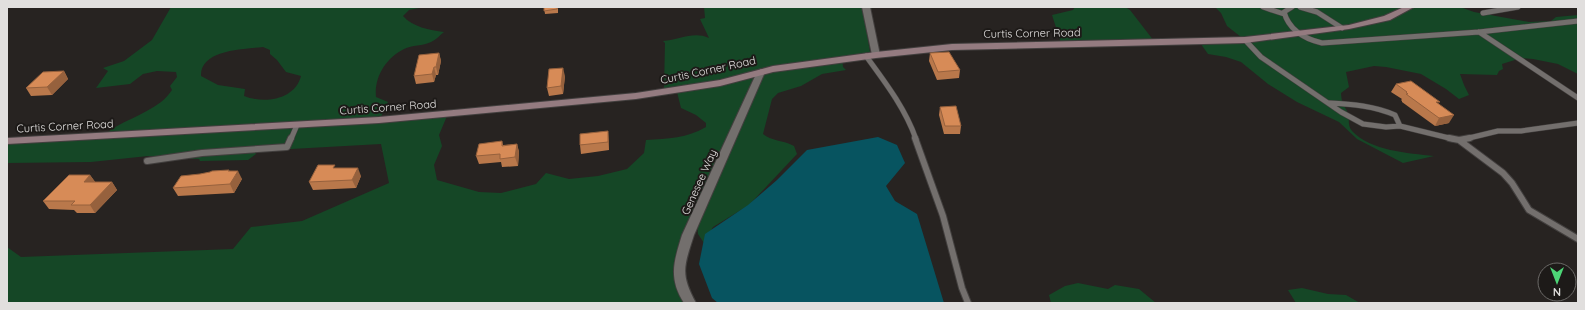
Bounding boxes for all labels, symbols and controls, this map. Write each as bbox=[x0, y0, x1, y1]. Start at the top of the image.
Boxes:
street label: Curtis Corner Road bbox=[983, 25, 1081, 41]
street label: Curtis Corner Road bbox=[659, 53, 757, 87]
street label: Curtis Corner Road bbox=[339, 97, 437, 117]
street label: Curtis Corner Road bbox=[16, 116, 114, 136]
street label: Genesee Way bbox=[678, 147, 720, 217]
north arrow bbox=[1537, 262, 1577, 302]
text: N bbox=[1553, 285, 1561, 299]

